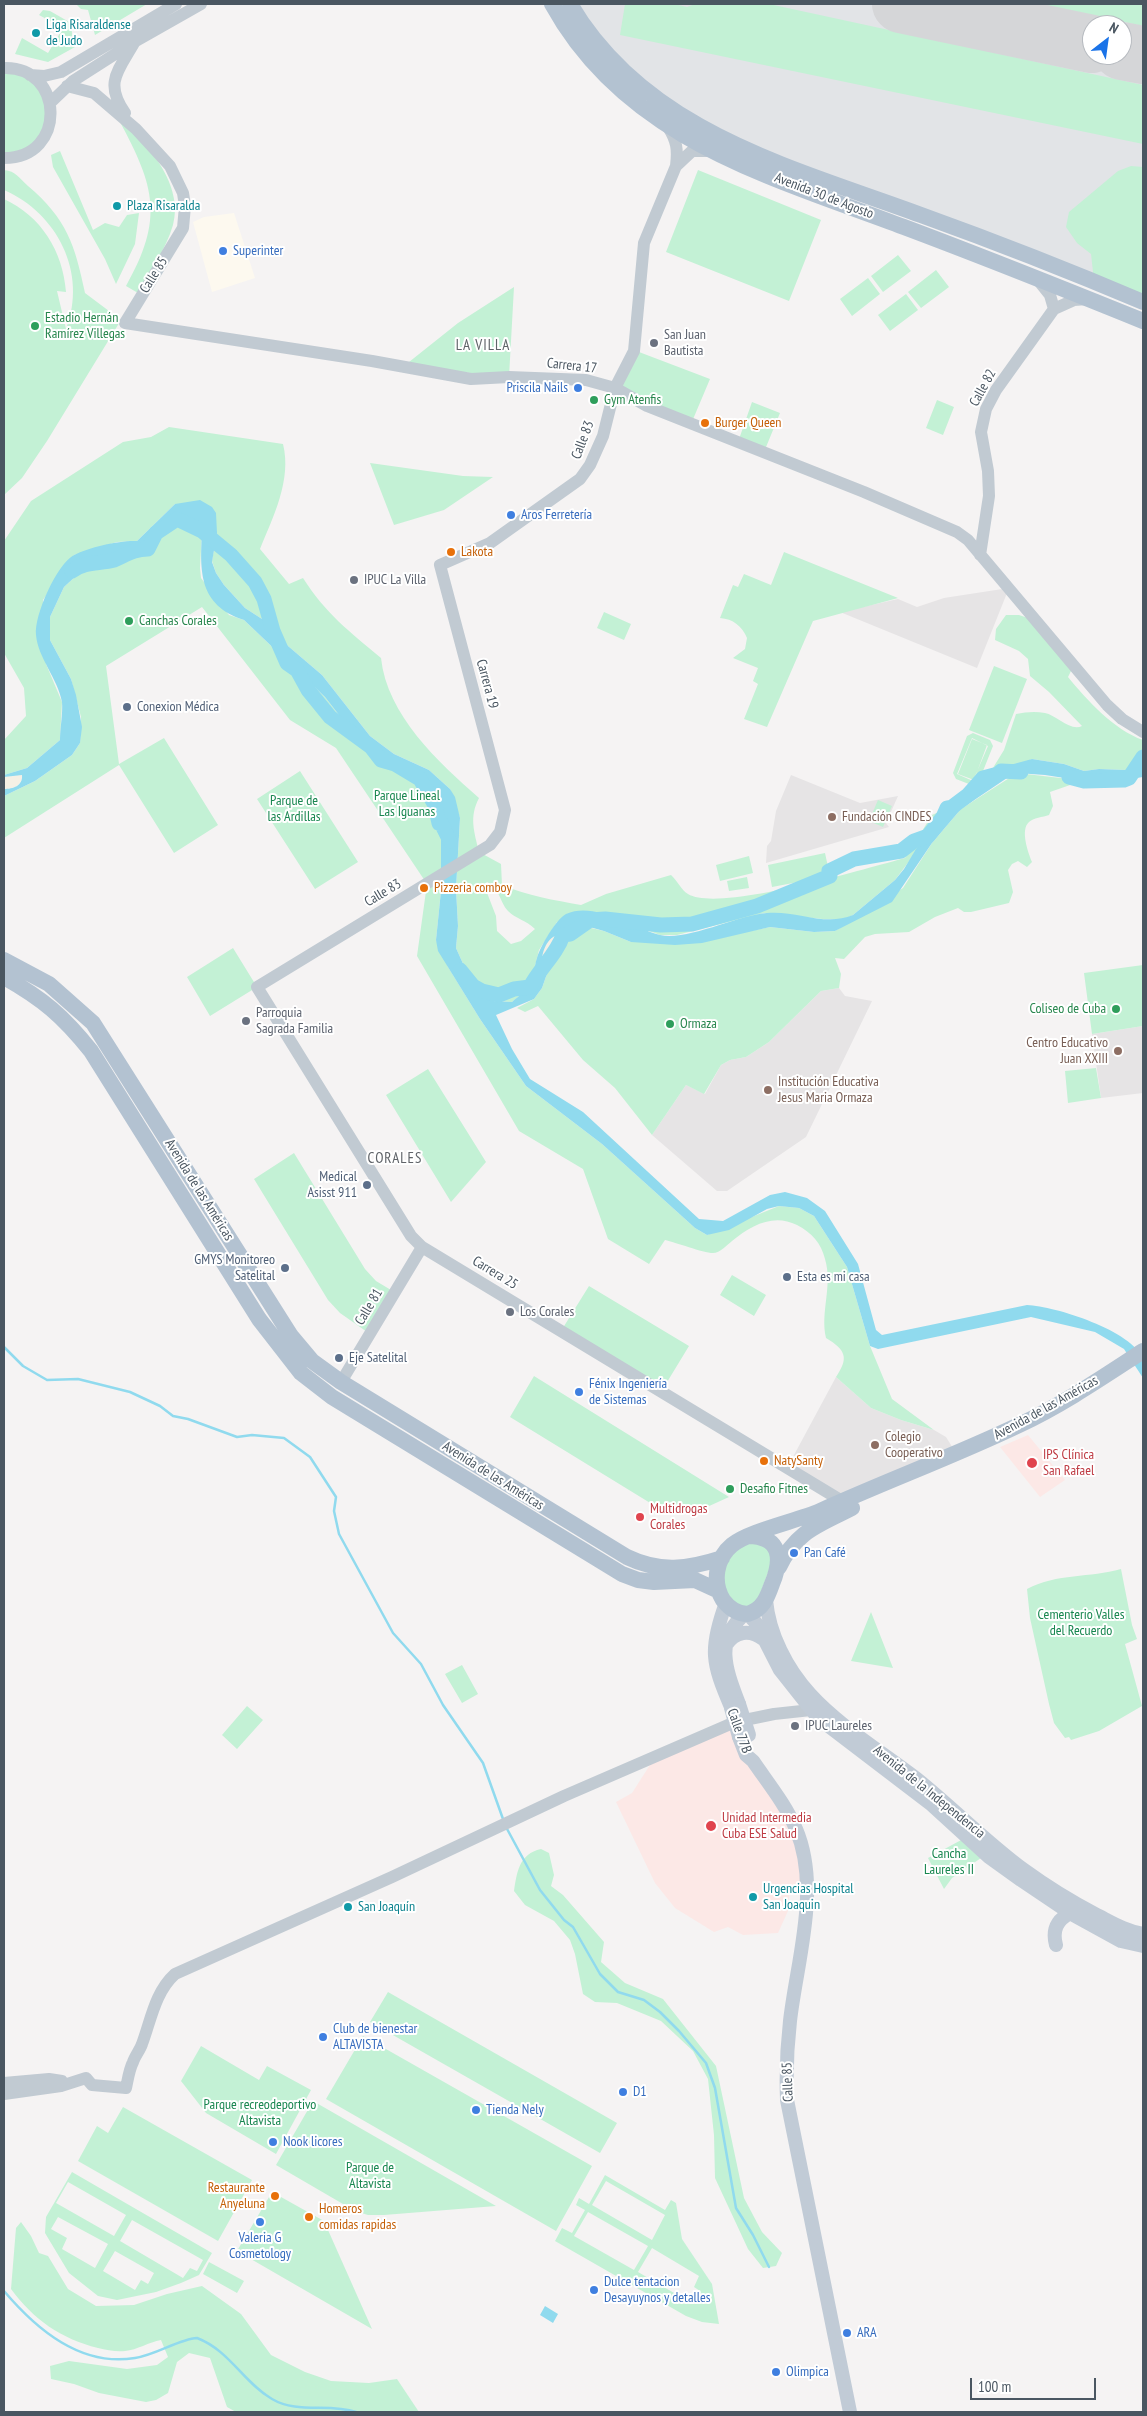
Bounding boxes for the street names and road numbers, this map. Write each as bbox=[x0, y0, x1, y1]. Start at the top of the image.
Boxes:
street label: Avenida 30 de Agosto bbox=[772, 169, 876, 223]
street label: Calle 85 bbox=[136, 254, 172, 296]
street label: Carrera 17 bbox=[546, 355, 598, 377]
street label: Calle 82 bbox=[966, 367, 1000, 409]
street label: Calle 83 bbox=[568, 418, 598, 462]
street label: Carrera 19 bbox=[472, 658, 502, 710]
street label: Calle 83 bbox=[362, 876, 404, 910]
street label: Avenida de las Américas bbox=[161, 1136, 237, 1244]
street label: Carrera 25 bbox=[469, 1253, 521, 1293]
street label: Calle 81 bbox=[352, 1286, 386, 1328]
street label: Avenida de las Américas bbox=[991, 1372, 1101, 1444]
street label: Avenida de las Américas bbox=[439, 1438, 547, 1514]
street label: Calle 77B bbox=[723, 1706, 755, 1756]
street label: Avenida de la Independencia bbox=[870, 1742, 988, 1842]
street label: Calle 85 bbox=[779, 2062, 797, 2102]

